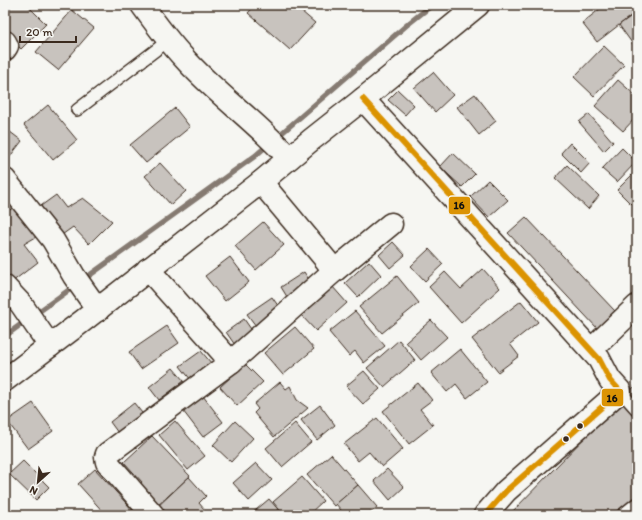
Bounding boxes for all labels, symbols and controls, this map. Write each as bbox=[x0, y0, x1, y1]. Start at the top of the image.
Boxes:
scale bar bbox=[20, 18, 76, 44]
text: 20 m bbox=[26, 25, 53, 39]
line badge: 16 bbox=[448, 196, 471, 215]
text: 16 bbox=[454, 199, 465, 212]
line badge: 16 bbox=[601, 388, 624, 407]
text: 16 bbox=[607, 392, 618, 405]
unlabelled marker bbox=[575, 421, 585, 431]
unlabelled marker bbox=[561, 434, 571, 444]
north arrow bbox=[18, 462, 58, 502]
text: N bbox=[27, 483, 40, 498]

